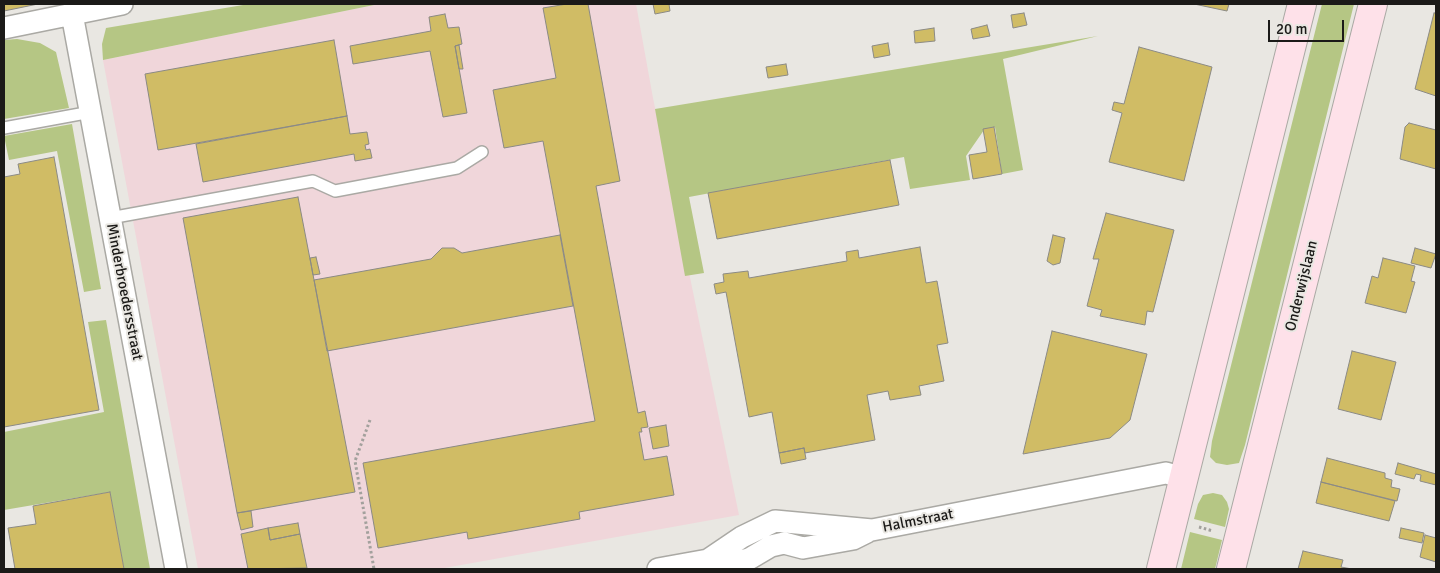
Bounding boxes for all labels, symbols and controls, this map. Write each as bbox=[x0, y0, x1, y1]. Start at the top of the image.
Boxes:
scale bar bbox=[1270, 10, 1346, 42]
text: 20 m bbox=[1276, 20, 1307, 38]
street label: Minderbroedersstraat bbox=[102, 222, 146, 362]
street label: Onderwijslaan bbox=[1282, 239, 1322, 333]
street label: Halmstraat bbox=[881, 505, 955, 537]

